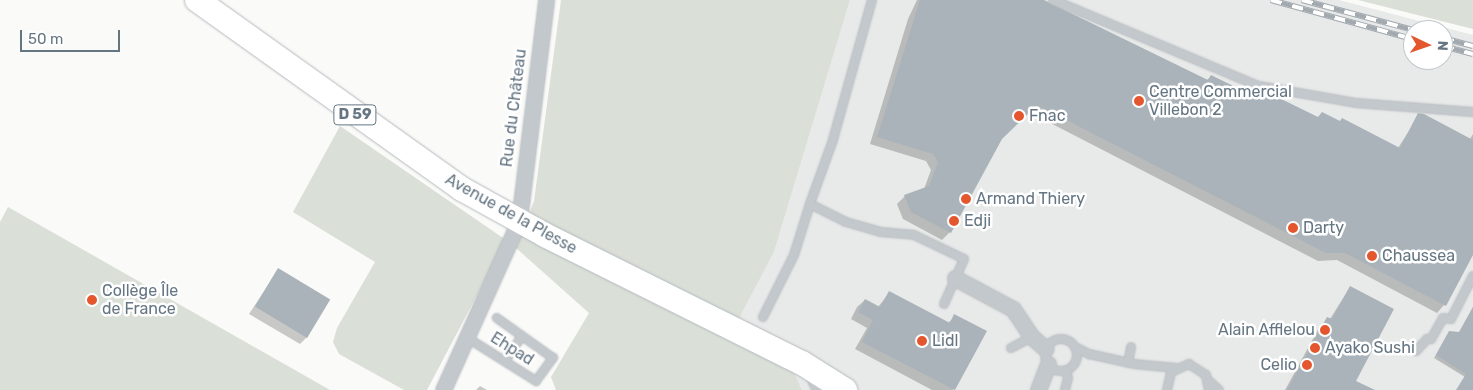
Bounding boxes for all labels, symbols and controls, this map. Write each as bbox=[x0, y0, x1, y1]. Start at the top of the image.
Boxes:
scale bar bbox=[22, 20, 122, 52]
north arrow bbox=[1403, 20, 1453, 70]
text: 50 m bbox=[28, 30, 63, 48]
text: N bbox=[1434, 40, 1451, 51]
street label: Rue du Château bbox=[497, 48, 531, 168]
place label: Centre Commercial Villebon 2 bbox=[1149, 82, 1292, 120]
marker: Centre Commercial Villebon 2 bbox=[1133, 95, 1145, 107]
road number: D 59 bbox=[332, 102, 378, 128]
place label: Fnac bbox=[1029, 106, 1065, 126]
marker: Fnac bbox=[1013, 110, 1025, 122]
street label: Avenue de la Plesse bbox=[442, 170, 580, 258]
place label: Armand Thiery bbox=[976, 189, 1085, 209]
marker: Armand Thiery bbox=[960, 193, 972, 205]
place label: Edji bbox=[964, 211, 991, 231]
marker: Edji bbox=[948, 215, 960, 227]
place label: Darty bbox=[1303, 218, 1344, 238]
marker: Darty bbox=[1287, 222, 1299, 234]
place label: Chaussea bbox=[1382, 246, 1455, 266]
marker: Chaussea bbox=[1366, 250, 1378, 262]
place label: Collège Île de France bbox=[102, 281, 178, 319]
marker: Collège Île de France bbox=[86, 294, 98, 306]
place label: Alain Afflelou bbox=[1218, 320, 1315, 340]
marker: Alain Afflelou bbox=[1319, 324, 1331, 336]
street label: Ehpad bbox=[487, 328, 537, 370]
place label: Lidl bbox=[932, 331, 958, 351]
marker: Lidl bbox=[916, 335, 928, 347]
place label: Ayako Sushi bbox=[1325, 338, 1415, 358]
marker: Ayako Sushi bbox=[1309, 342, 1321, 354]
place label: Celio bbox=[1260, 355, 1297, 375]
marker: Celio bbox=[1301, 359, 1313, 371]

